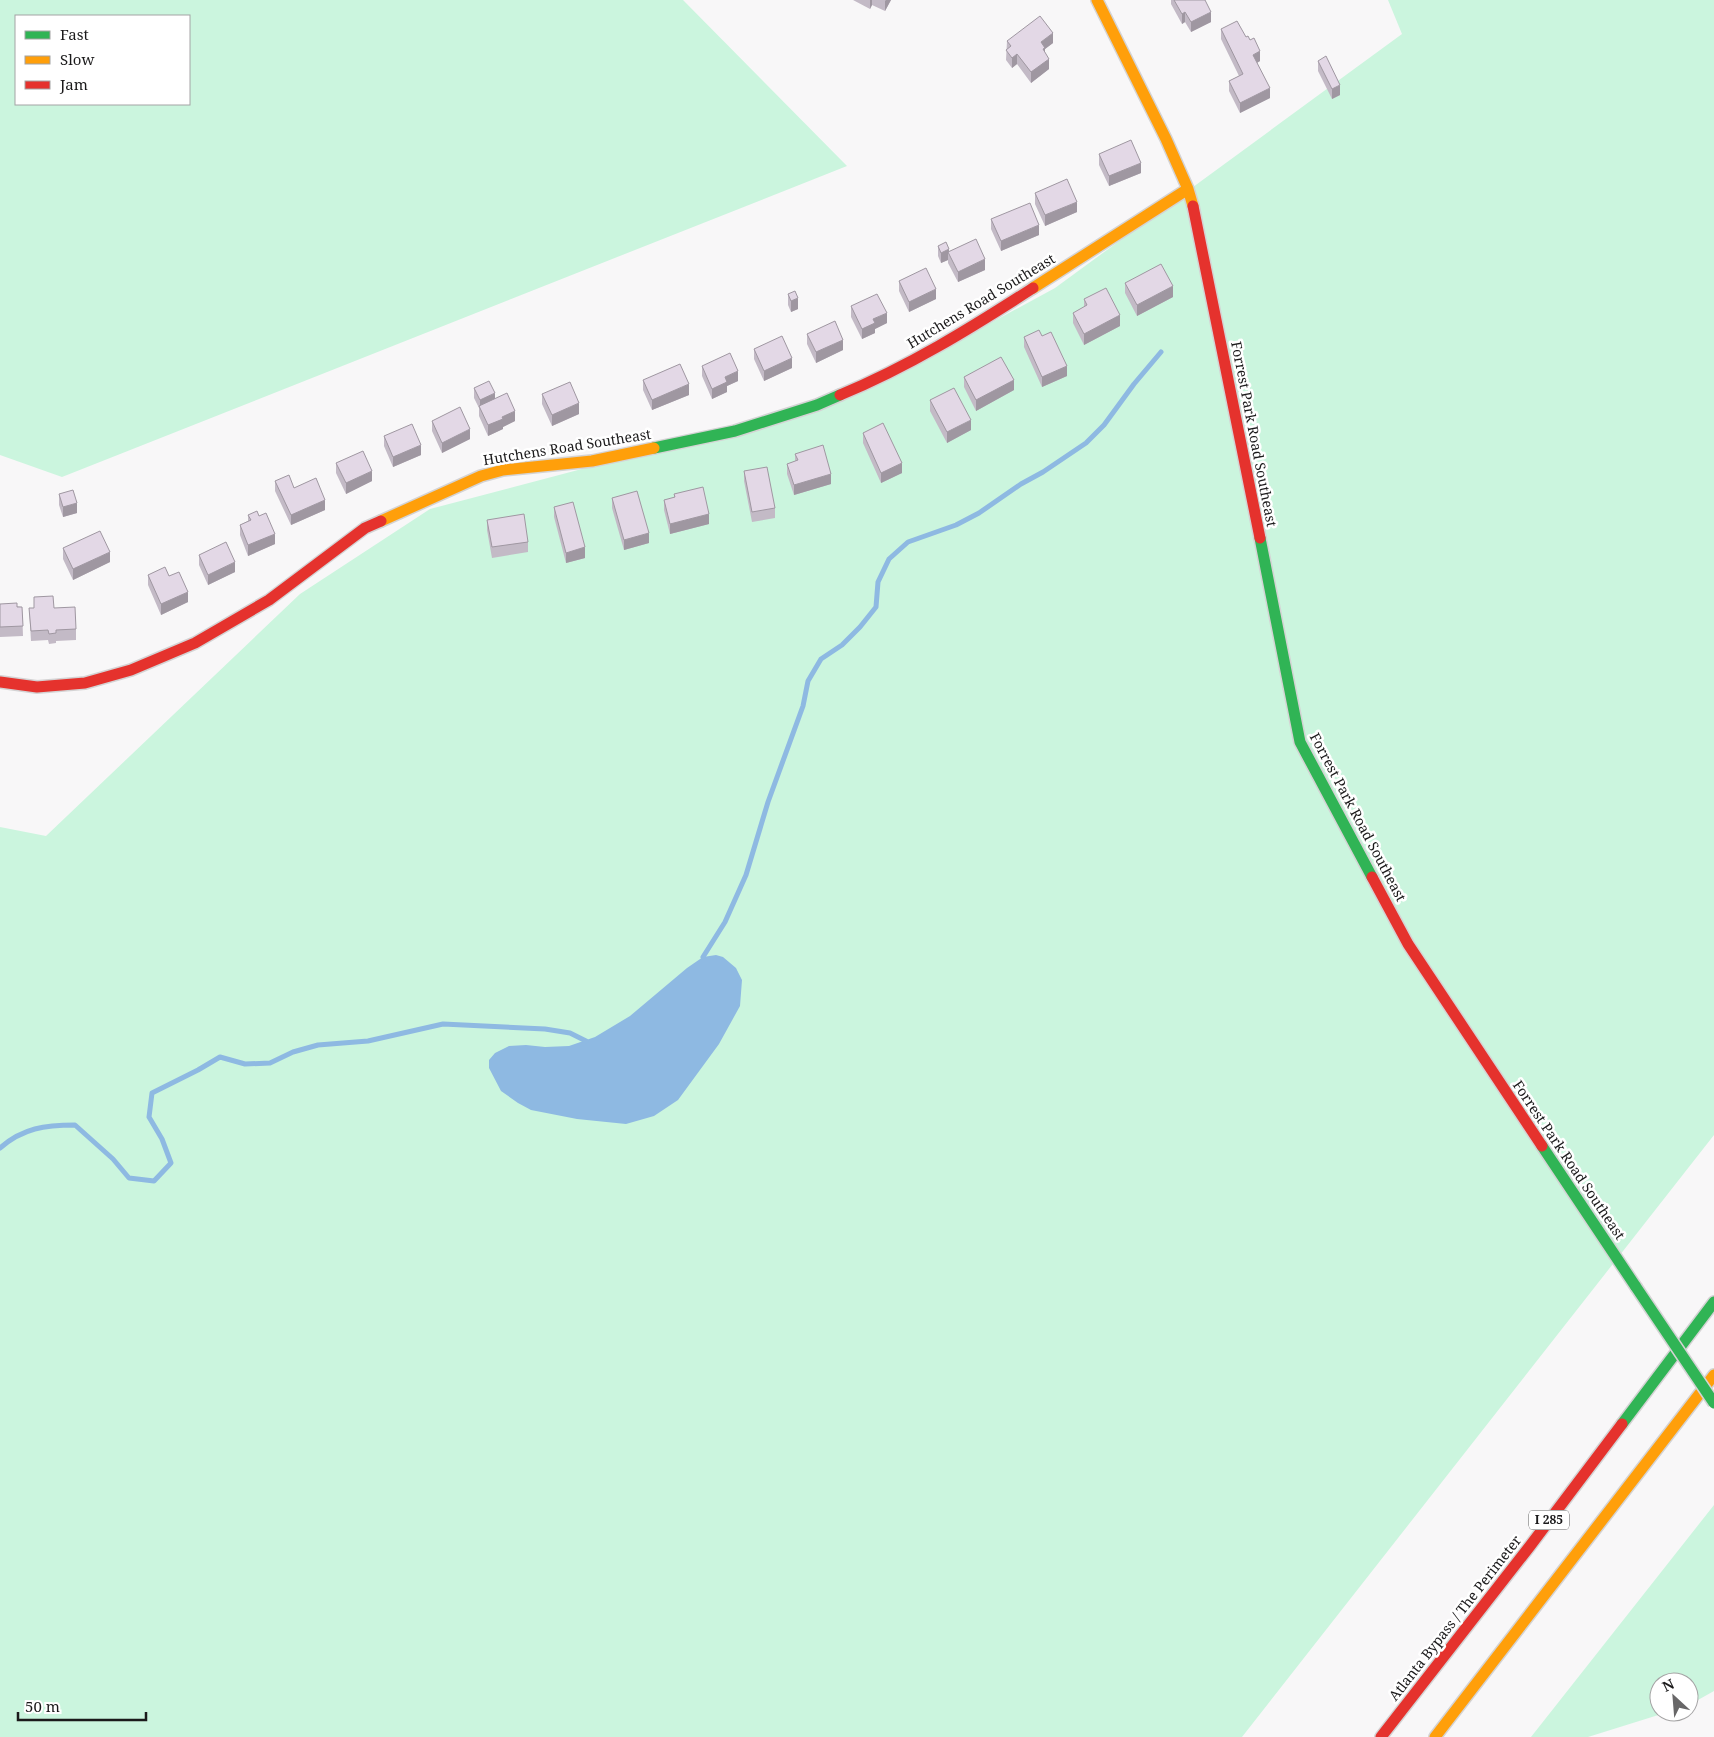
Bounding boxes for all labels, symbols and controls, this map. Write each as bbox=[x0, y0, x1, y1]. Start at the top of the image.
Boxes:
legend bbox=[15, 15, 190, 105]
text: Fast bbox=[60, 24, 89, 44]
text: Slow bbox=[60, 49, 94, 69]
text: Jam bbox=[59, 74, 88, 94]
street label: Hutchens Road Southeast bbox=[903, 249, 1058, 352]
street label: Forrest Park Road Southeast bbox=[1227, 340, 1282, 528]
street label: Hutchens Road Southeast bbox=[482, 424, 652, 469]
street label: Forrest Park Road Southeast bbox=[1306, 729, 1411, 905]
street label: Forrest Park Road Southeast bbox=[1509, 1076, 1630, 1243]
road number: I 285 bbox=[1529, 1510, 1569, 1530]
street label: Atlanta Bypass / The Perimeter bbox=[1384, 1531, 1525, 1704]
north arrow bbox=[1649, 1672, 1699, 1722]
text: N bbox=[1659, 1674, 1677, 1696]
scale bar bbox=[18, 1690, 145, 1722]
text: 50 m bbox=[25, 1696, 60, 1716]

